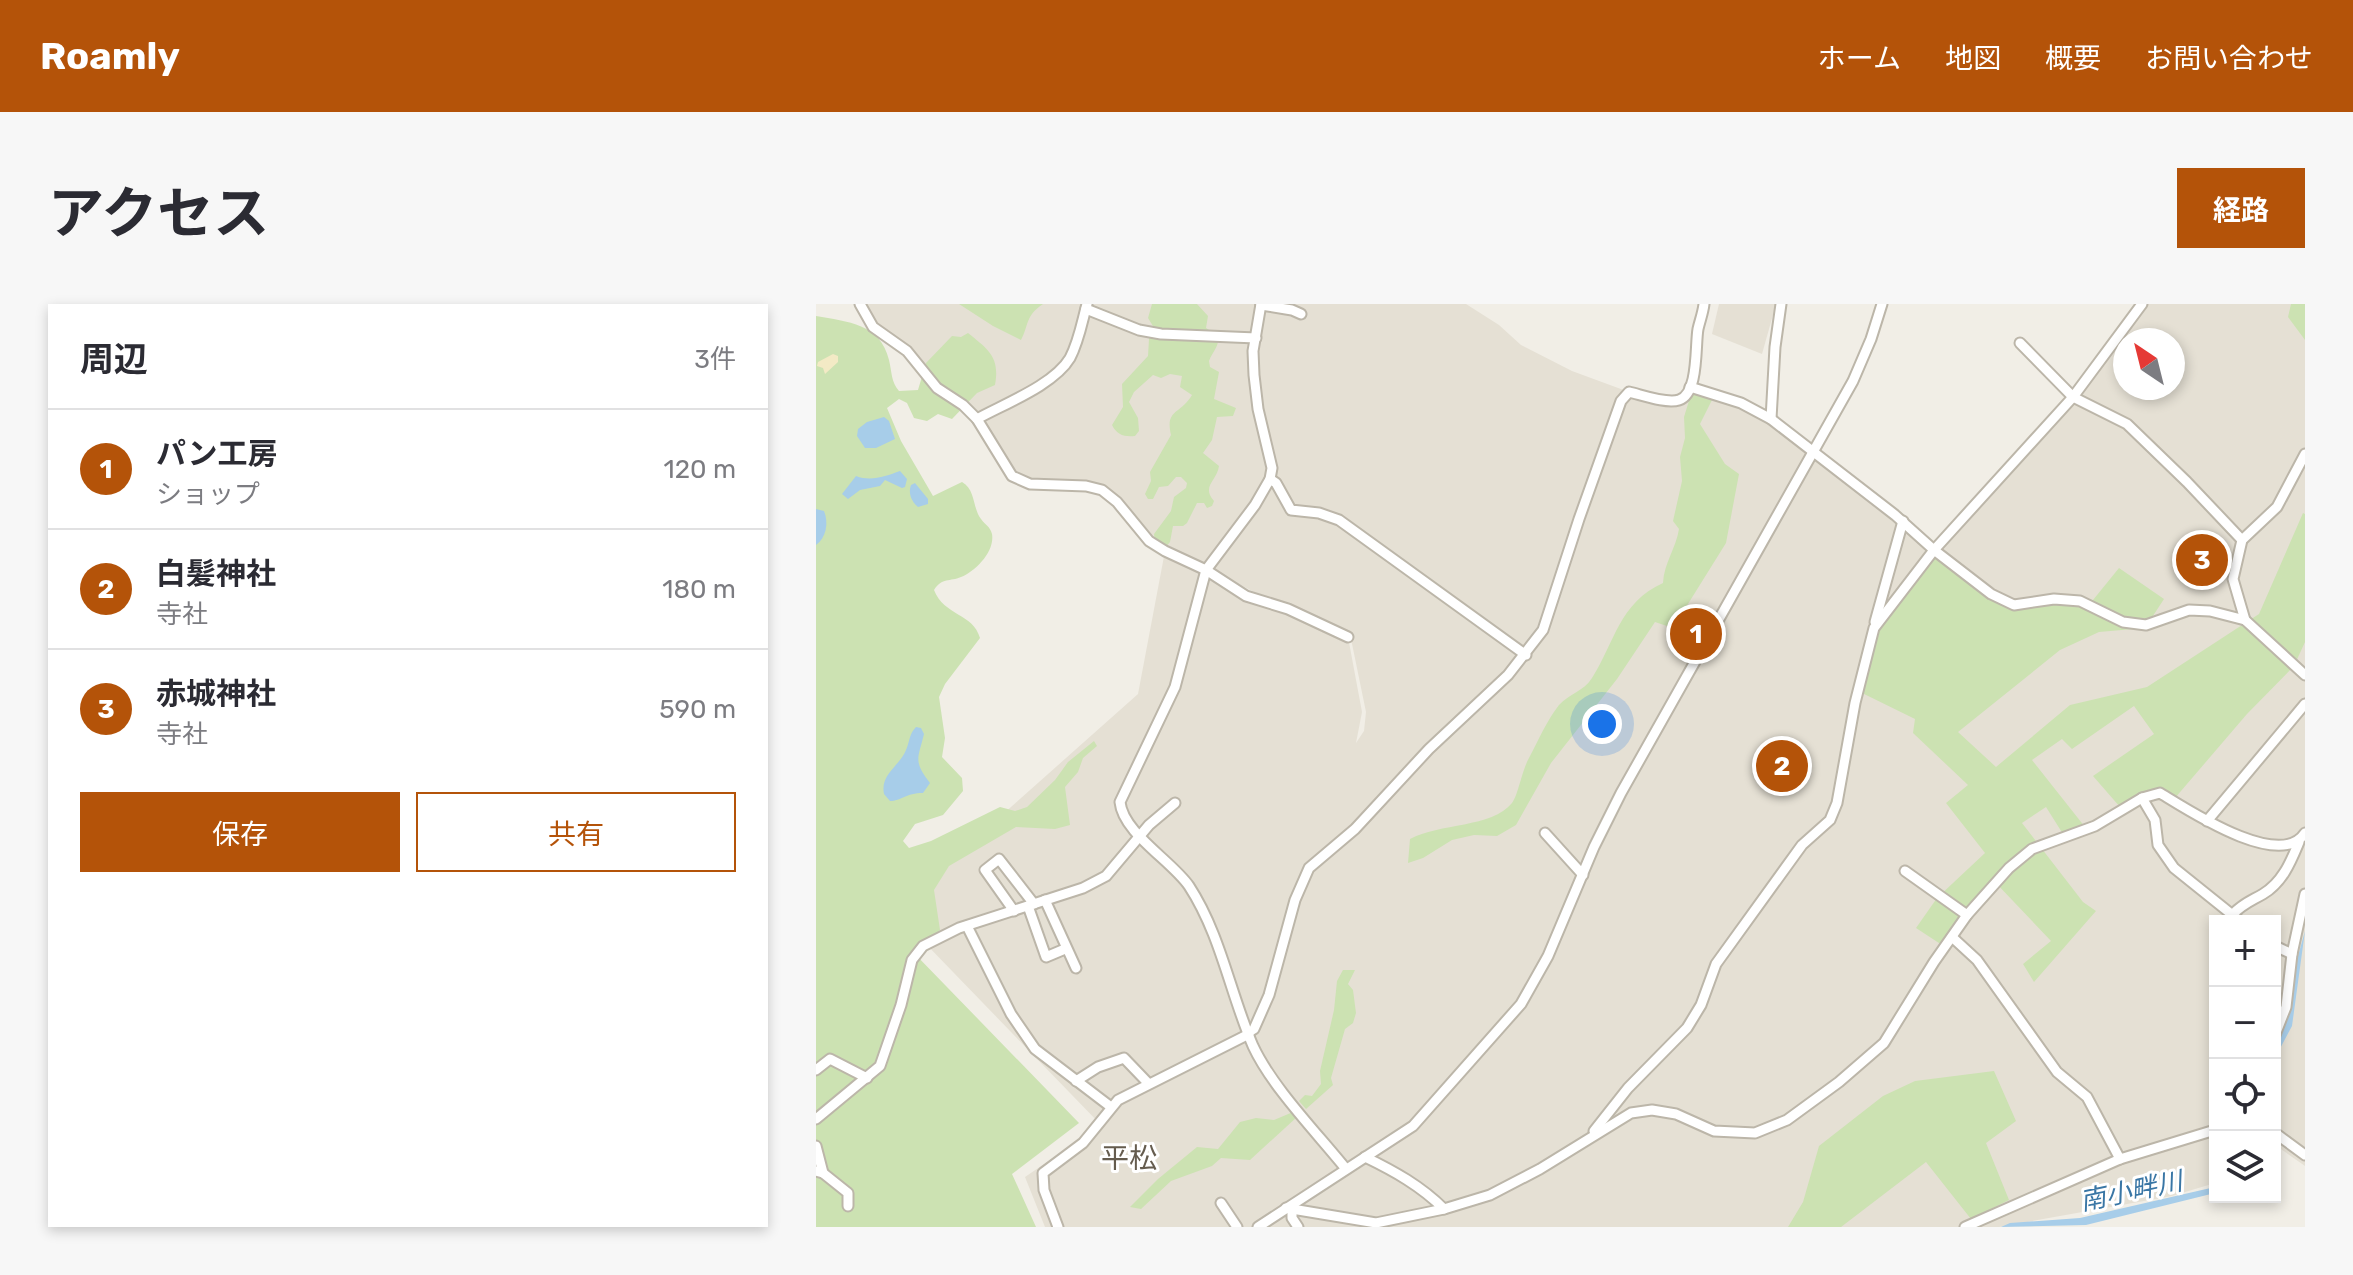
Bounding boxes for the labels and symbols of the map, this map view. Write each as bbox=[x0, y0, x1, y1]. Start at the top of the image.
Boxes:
north arrow bbox=[2113, 328, 2185, 400]
pin: 3 bbox=[2176, 530, 2228, 590]
pin: 1 bbox=[1670, 604, 1722, 664]
your location bbox=[1582, 704, 1622, 744]
pin: 2 bbox=[1756, 736, 1808, 796]
district label: 平松 bbox=[1101, 1142, 1157, 1175]
water label: 南小畔川 bbox=[2077, 1165, 2188, 1217]

